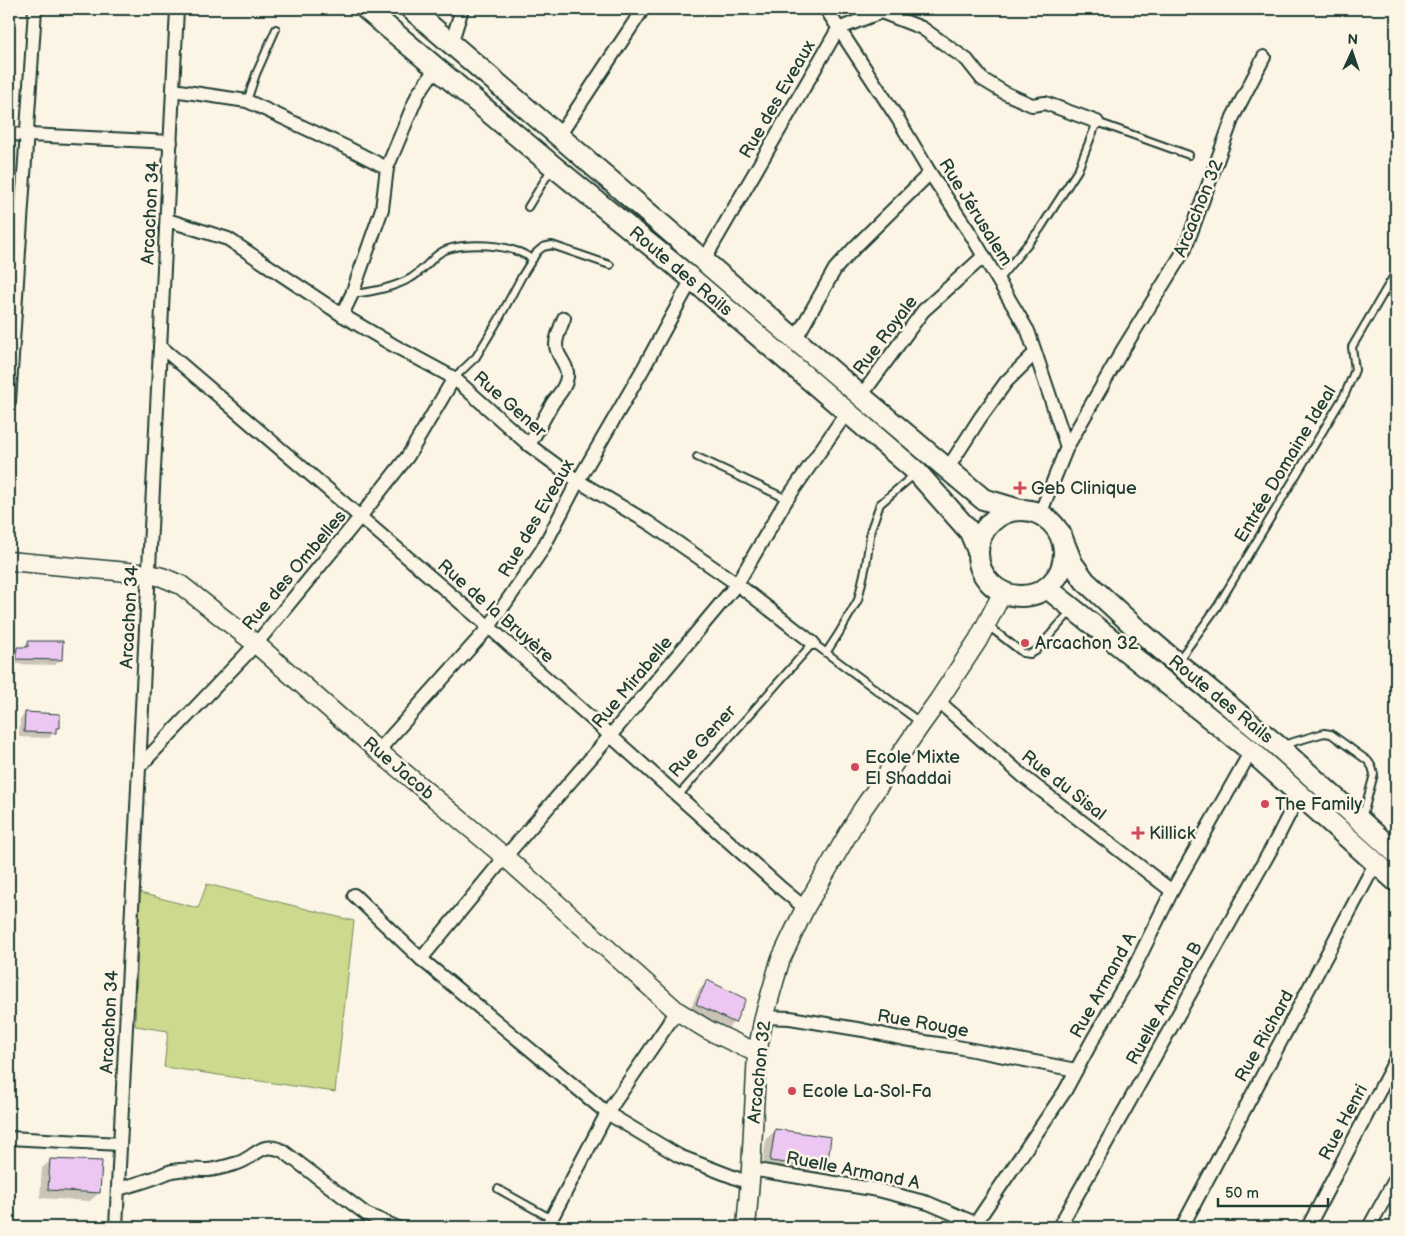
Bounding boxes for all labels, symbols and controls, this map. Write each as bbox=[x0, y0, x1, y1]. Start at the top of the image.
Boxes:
north arrow bbox=[1328, 28, 1378, 78]
text: N bbox=[1347, 31, 1358, 48]
street label: Rue des Eveaux bbox=[735, 36, 820, 162]
street label: Rue Jérusalem bbox=[934, 155, 1017, 270]
street label: Arcachon 32 bbox=[1169, 156, 1228, 260]
street label: Arcachon 34 bbox=[137, 161, 164, 265]
street label: Route des Rails bbox=[625, 222, 737, 321]
street label: Rue Royale bbox=[849, 291, 922, 379]
street label: Rue Gener bbox=[469, 367, 551, 442]
street label: Entrée Domaine Ideal bbox=[1230, 382, 1340, 546]
street label: Rue des Eveaux bbox=[494, 455, 579, 581]
place label: Geb Clinique bbox=[1031, 478, 1137, 499]
marker: Geb Clinique bbox=[1013, 481, 1027, 495]
street label: Rue des Ombelles bbox=[238, 506, 351, 635]
street label: Rue de la Bruyère bbox=[433, 555, 558, 668]
street label: Arcachon 34 bbox=[116, 565, 143, 669]
street label: Rue Mirabelle bbox=[588, 632, 677, 733]
place label: Arcachon 32 bbox=[1035, 633, 1139, 654]
marker: Arcachon 32 bbox=[1019, 637, 1031, 649]
street label: Route des Rails bbox=[1164, 651, 1277, 748]
street label: Rue Gener bbox=[665, 701, 741, 782]
street label: Rue Jacob bbox=[359, 733, 439, 804]
street label: Rue du Sisal bbox=[1017, 746, 1110, 825]
place label: Ecole Mixte El Shaddai bbox=[865, 747, 960, 789]
marker: Ecole Mixte El Shaddai bbox=[849, 761, 861, 773]
place label: The Family bbox=[1275, 794, 1363, 815]
marker: The Family bbox=[1259, 798, 1271, 810]
place label: Killick bbox=[1149, 823, 1196, 844]
marker: Killick bbox=[1131, 826, 1145, 840]
street label: Rue Armand A bbox=[1066, 929, 1141, 1042]
street label: Ruelle Armand B bbox=[1122, 938, 1207, 1068]
street label: Arcachon 34 bbox=[96, 970, 123, 1074]
street label: Rue Richard bbox=[1231, 987, 1298, 1086]
street label: Rue Rouge bbox=[876, 1005, 971, 1042]
street label: Arcachon 32 bbox=[744, 1019, 775, 1125]
place label: Ecole La-Sol-Fa bbox=[802, 1081, 932, 1102]
street label: Rue Henri bbox=[1315, 1081, 1372, 1164]
marker: Ecole La-Sol-Fa bbox=[786, 1085, 798, 1097]
street label: Ruelle Armand A bbox=[784, 1147, 922, 1194]
scale bar bbox=[1218, 1176, 1328, 1208]
text: 50 m bbox=[1225, 1184, 1259, 1203]

